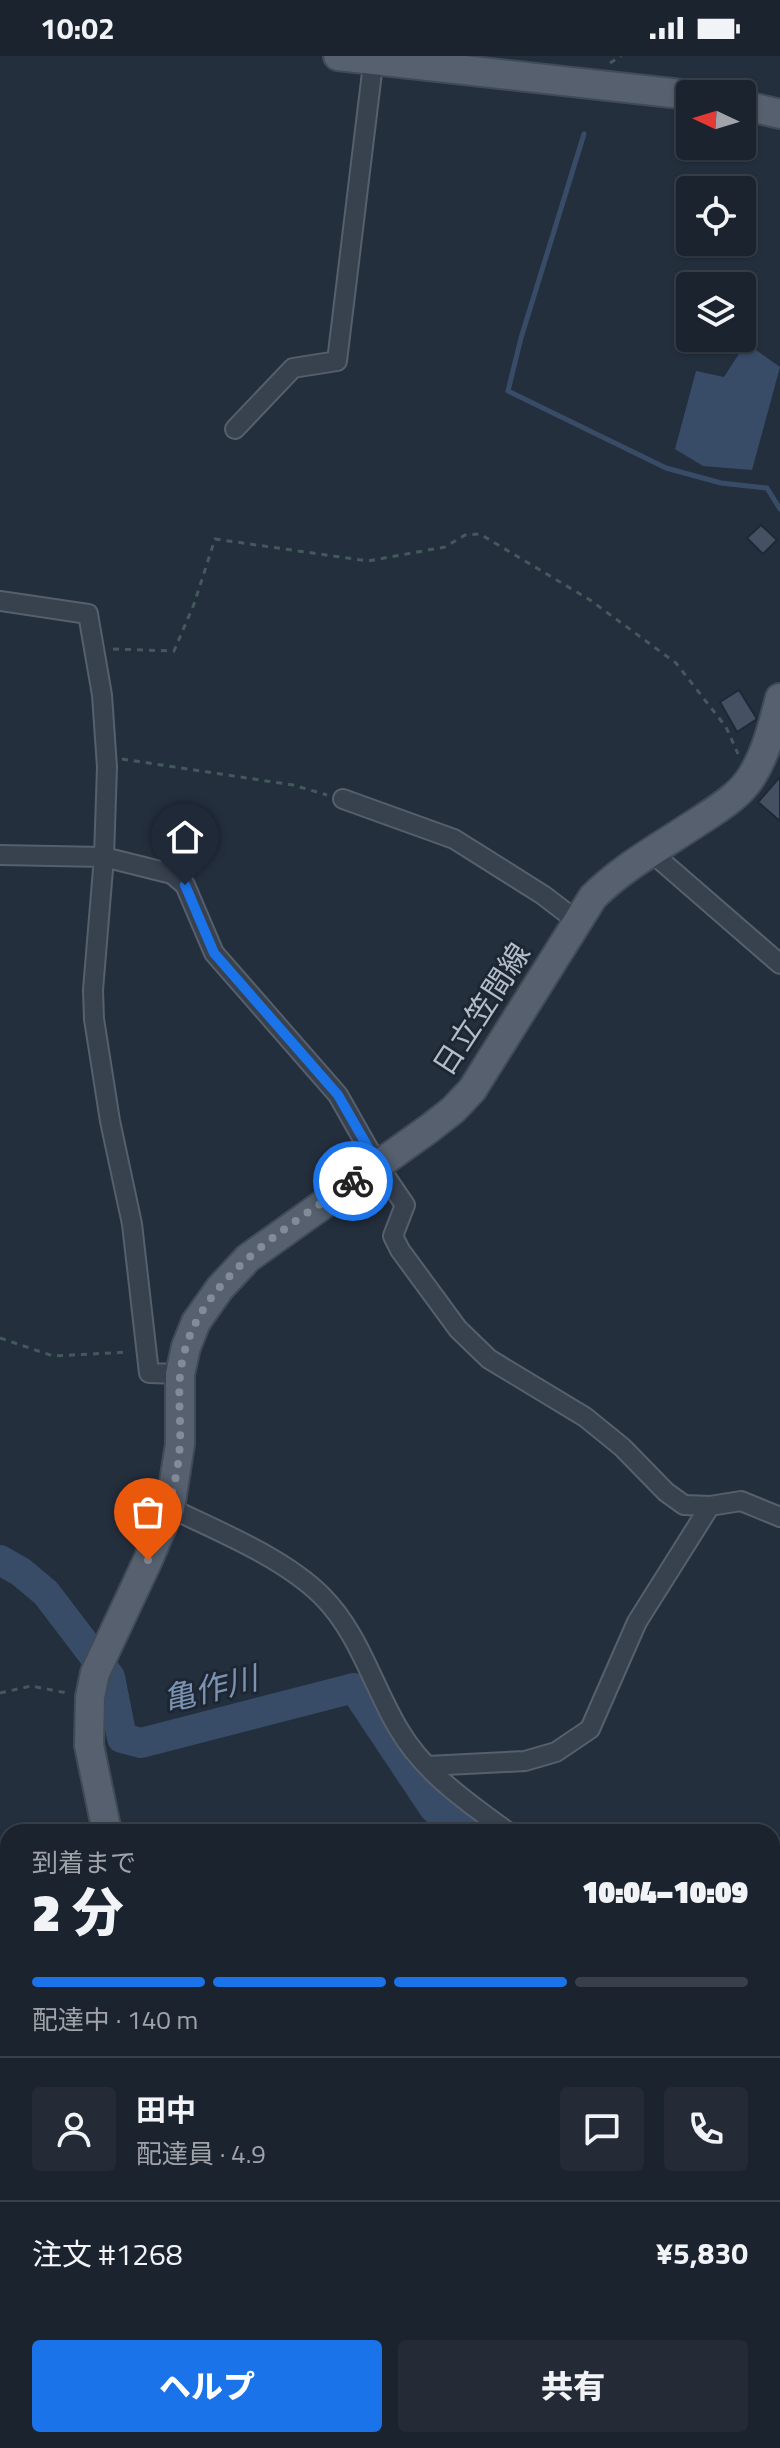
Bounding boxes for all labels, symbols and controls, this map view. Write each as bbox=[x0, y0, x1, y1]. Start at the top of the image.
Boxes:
text: 10:02 bbox=[40, 5, 115, 51]
north arrow bbox=[676, 80, 756, 160]
map controls bbox=[676, 80, 756, 352]
button: locate bbox=[676, 176, 756, 256]
button: layers bbox=[676, 272, 756, 352]
pin bbox=[151, 803, 219, 885]
icon: home bbox=[163, 815, 207, 859]
street label: 日立笠間線 bbox=[421, 934, 541, 1084]
courier bbox=[313, 1141, 393, 1221]
icon: bike bbox=[331, 1159, 375, 1203]
pin bbox=[114, 1478, 182, 1560]
icon: bag bbox=[126, 1490, 170, 1534]
water label: 亀作川 bbox=[158, 1652, 265, 1723]
text: 到着まで bbox=[32, 1843, 136, 1882]
text: 10:04–10:09 bbox=[582, 1869, 748, 1915]
text: 2 分 bbox=[32, 1872, 124, 1951]
text: 配達中 · 140 m bbox=[32, 2000, 198, 2039]
button: person bbox=[32, 2087, 116, 2171]
text: 田中 bbox=[136, 2087, 196, 2133]
button: chat bbox=[560, 2087, 644, 2171]
button: phone bbox=[664, 2087, 748, 2171]
text: 配達員 · 4.9 bbox=[136, 2134, 266, 2173]
text: ¥5,830 bbox=[656, 2230, 748, 2276]
text: 注文 #1268 bbox=[32, 2231, 183, 2277]
button: ヘルプ bbox=[32, 2340, 382, 2432]
button: 共有 bbox=[398, 2340, 748, 2432]

